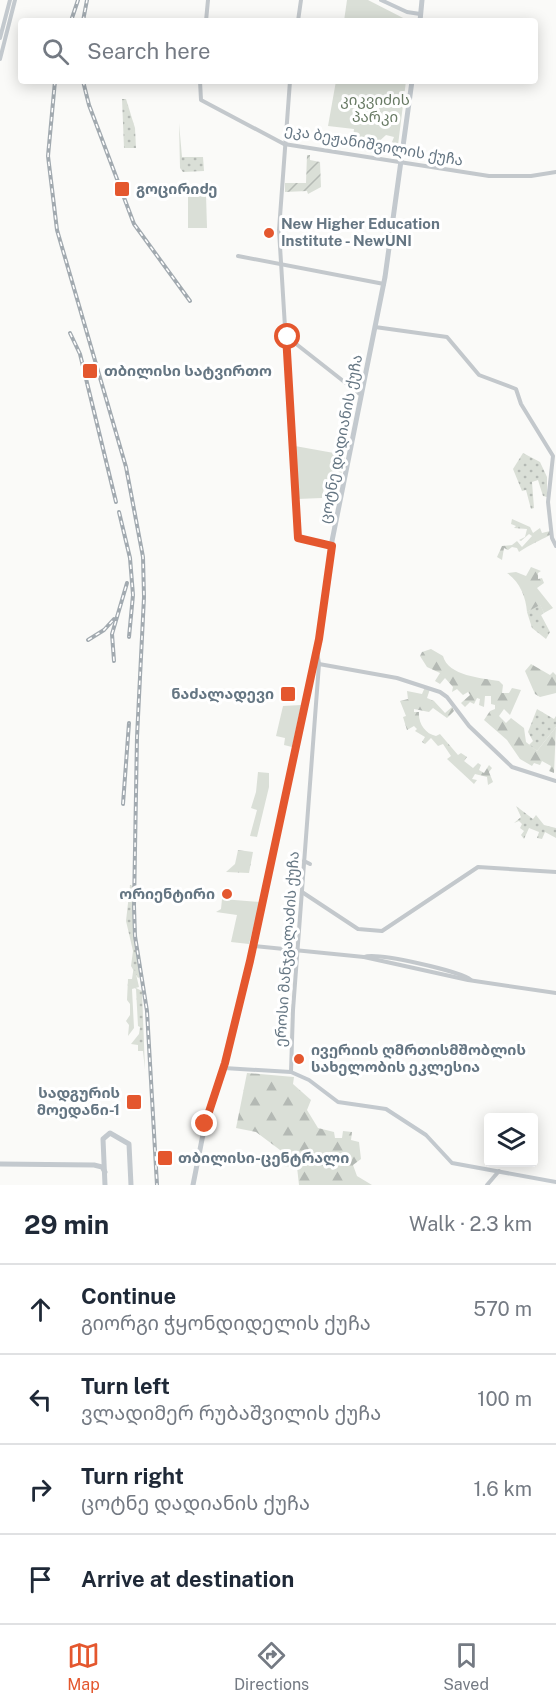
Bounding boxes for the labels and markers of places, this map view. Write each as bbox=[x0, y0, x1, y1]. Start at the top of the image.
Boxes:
marker: გოცირიძე bbox=[113, 180, 131, 198]
place label: გოცირიძე bbox=[136, 180, 217, 198]
place label: New Higher Education Institute - NewUNI bbox=[281, 215, 440, 249]
marker: New Higher Education Institute - NewUNI bbox=[262, 226, 276, 240]
marker: თბილისი სატვირთო bbox=[81, 362, 99, 380]
place label: თბილისი სატვირთო bbox=[104, 362, 272, 380]
place label: ნაძალადევი bbox=[171, 685, 274, 703]
marker: ნაძალადევი bbox=[279, 685, 297, 703]
place label: ორიენტირი bbox=[119, 885, 215, 903]
marker: ორიენტირი bbox=[220, 887, 234, 901]
place label: ივერიის ღმრთისმშობლის სახელობის ეკლესია bbox=[311, 1041, 526, 1076]
marker: ივერიის ღმრთისმშობლის სახელობის ეკლესია bbox=[292, 1052, 306, 1066]
place label: სადგურის მოედანი-1 bbox=[37, 1084, 120, 1119]
marker: სადგურის მოედანი-1 bbox=[125, 1093, 143, 1111]
marker: თბილისი-ცენტრალი bbox=[156, 1149, 174, 1167]
place label: თბილისი-ცენტრალი bbox=[178, 1149, 349, 1167]

